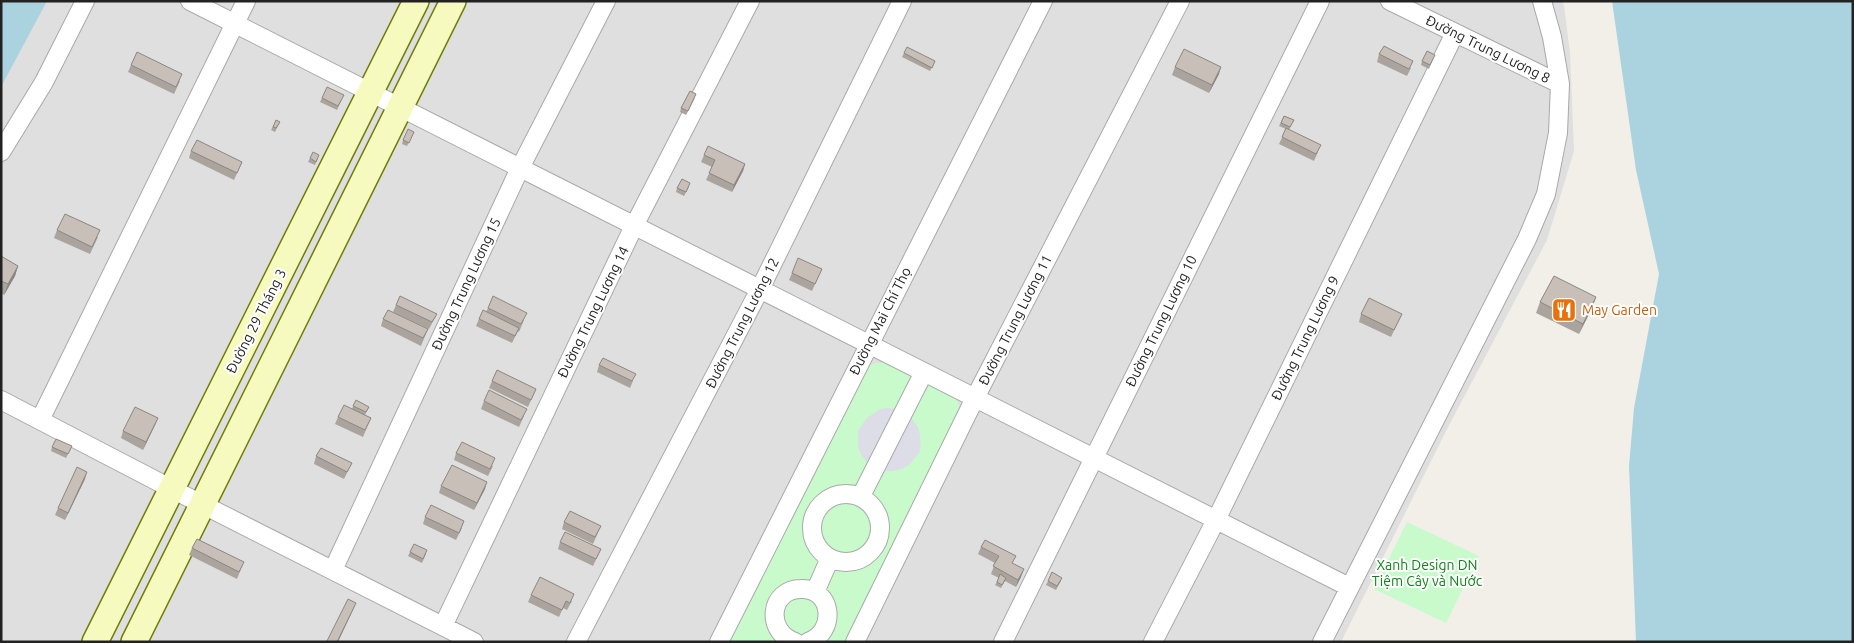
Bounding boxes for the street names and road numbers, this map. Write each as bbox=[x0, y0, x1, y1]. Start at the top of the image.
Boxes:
street label: Đường Trung Lương 8 bbox=[1423, 12, 1553, 86]
street label: Đường Trung Lương 15 bbox=[428, 215, 504, 353]
street label: Đường Trung Lương 14 bbox=[554, 244, 632, 380]
street label: Đường Trung Lương 11 bbox=[975, 252, 1055, 388]
street label: Đường Trung Lương 10 bbox=[1122, 253, 1200, 389]
street label: Đường Trung Lương 12 bbox=[702, 255, 782, 391]
street label: Đường Mai Chí Thọ bbox=[846, 264, 914, 378]
street label: Đường 29 Tháng 3 bbox=[223, 266, 289, 376]
street label: Đường Trung Lương 9 bbox=[1268, 273, 1342, 403]

